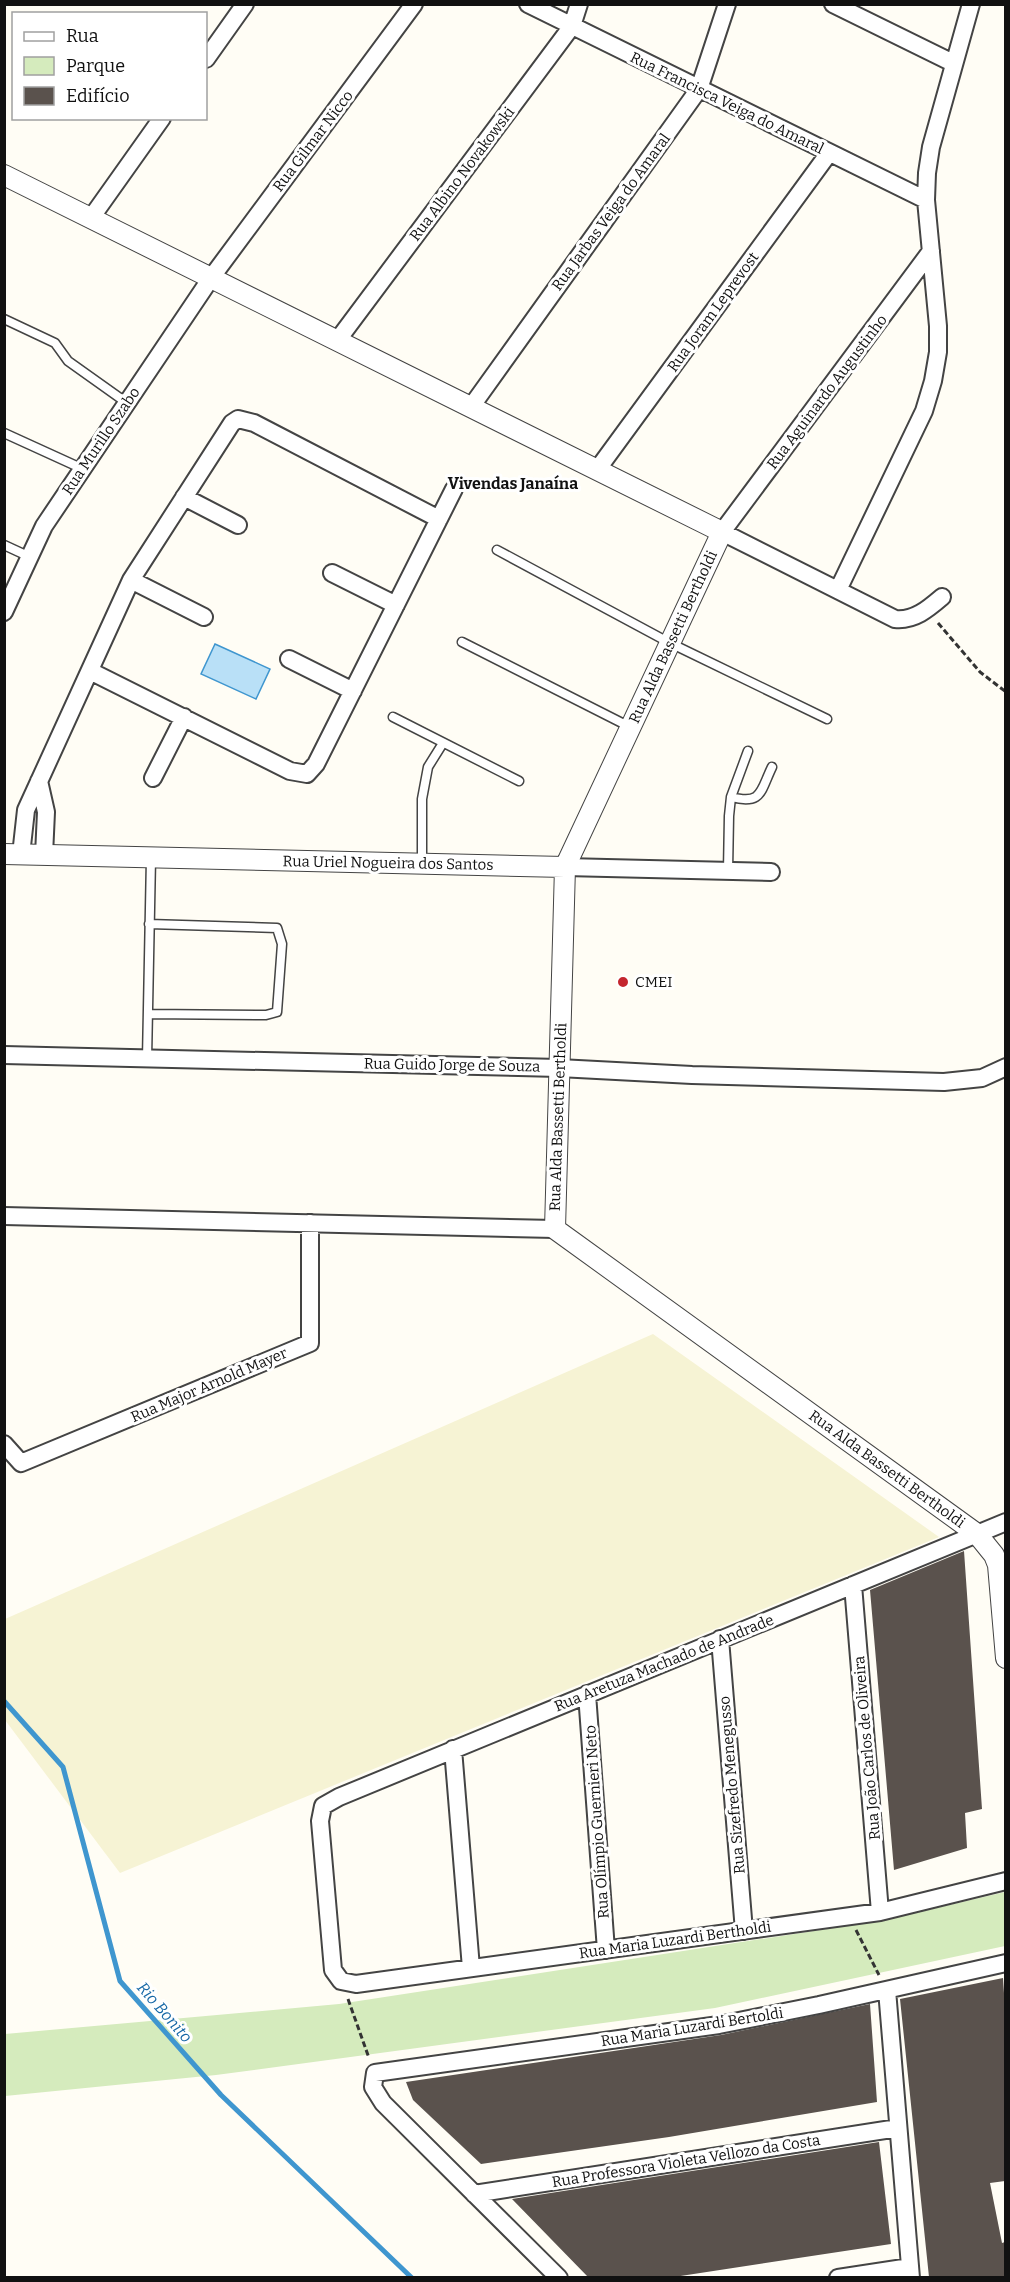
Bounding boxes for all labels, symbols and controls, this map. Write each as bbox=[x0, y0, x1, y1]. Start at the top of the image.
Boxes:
legend bbox=[12, 12, 207, 120]
text: Rua bbox=[66, 25, 99, 47]
street label: Rua Francisca Veiga do Amaral bbox=[627, 48, 827, 158]
text: Parque bbox=[66, 55, 125, 77]
text: Edifício bbox=[66, 85, 130, 107]
street label: Rua Gilmar Nicco bbox=[269, 87, 357, 195]
street label: Rua Albino Novakowski bbox=[406, 103, 518, 244]
street label: Rua Jarbas Veiga do Amaral bbox=[548, 130, 674, 294]
street label: Rua Joram Leprevost bbox=[664, 248, 763, 375]
street label: Rua Aguinardo Augustinho bbox=[763, 311, 891, 473]
street label: Rua Murillo Szabo bbox=[58, 384, 144, 498]
district label: Vivendas Janaína bbox=[448, 474, 578, 493]
street label: Rua Alda Bassetti Bertholdi bbox=[625, 547, 721, 726]
street label: Rua Uriel Nogueira dos Santos bbox=[282, 852, 494, 874]
place label: CMEI bbox=[635, 973, 673, 991]
marker: CMEI bbox=[616, 975, 630, 989]
street label: Rua Alda Bassetti Bertholdi bbox=[546, 1022, 570, 1211]
street label: Rua Guido Jorge de Souza bbox=[364, 1054, 540, 1076]
street label: Rua Major Arnold Mayer bbox=[128, 1344, 290, 1426]
street label: Rua Alda Bassetti Bertholdi bbox=[805, 1406, 969, 1532]
street label: Rua Aretuza Machado de Andrade bbox=[552, 1611, 776, 1715]
street label: Rua João Carlos de Oliveira bbox=[850, 1655, 884, 1841]
street label: Rua Sizefredo Menegusso bbox=[715, 1695, 749, 1875]
street label: Rua Olímpio Guernieri Neto bbox=[581, 1725, 613, 1919]
street label: Rua Maria Luzardi Bertholdi bbox=[578, 1918, 773, 1962]
water label: Rio Bonito bbox=[133, 1978, 196, 2047]
street label: Rua Maria Luzardi Bertoldi bbox=[599, 2004, 785, 2050]
street label: Rua Professora Violeta Vellozo da Costa bbox=[551, 2131, 821, 2191]

